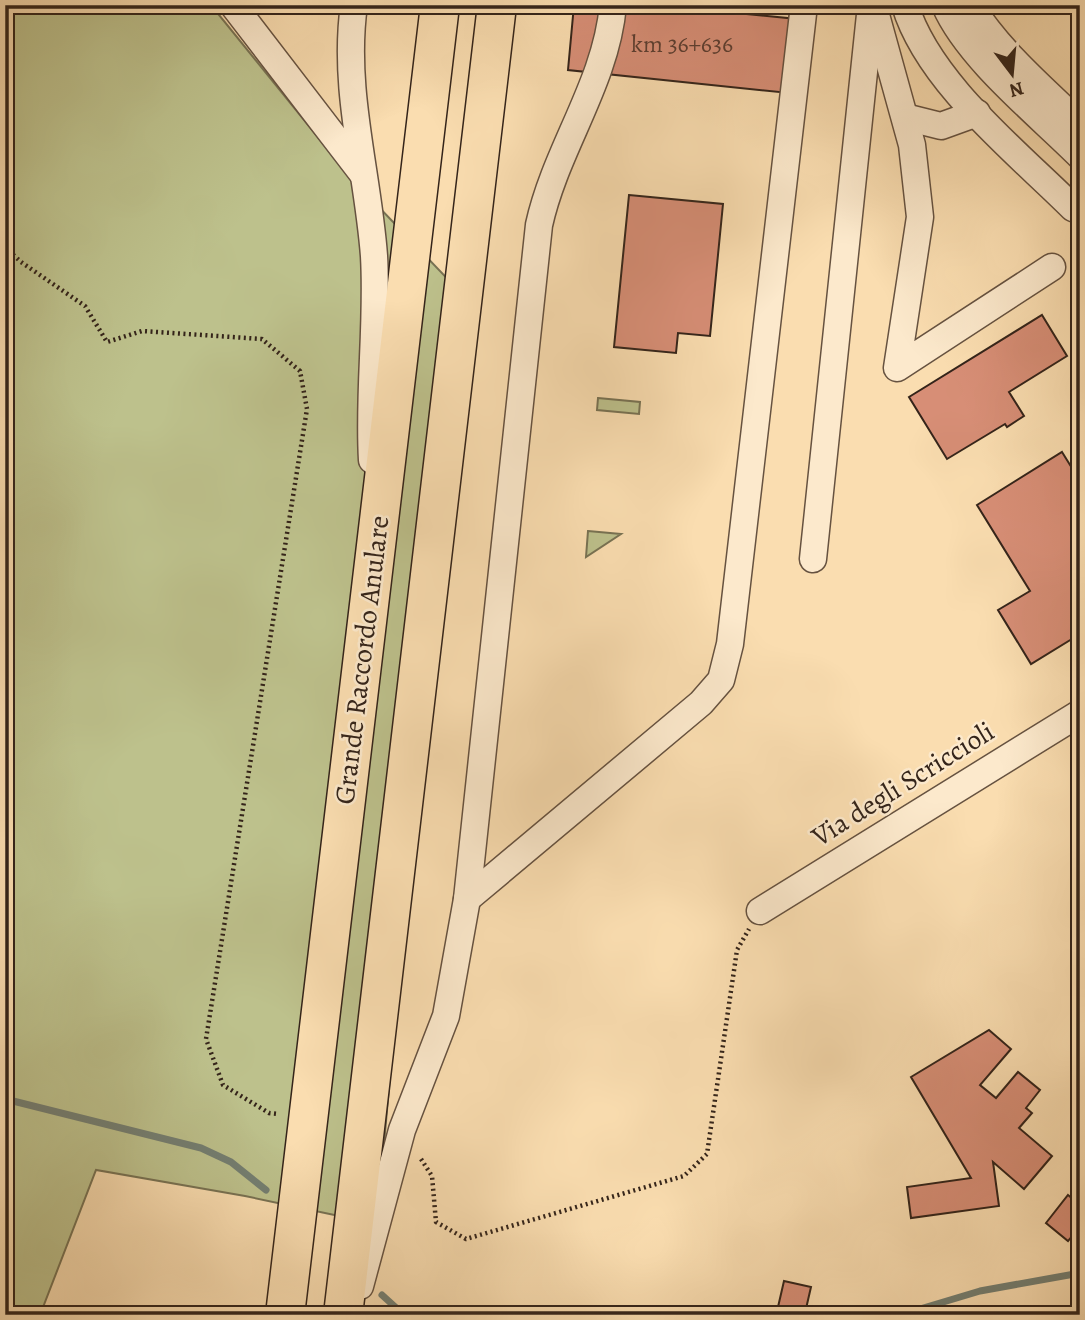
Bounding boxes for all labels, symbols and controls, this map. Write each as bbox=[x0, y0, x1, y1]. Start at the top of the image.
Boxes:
house number: km 36+636 bbox=[631, 28, 733, 60]
north arrow bbox=[976, 38, 1046, 108]
text: N bbox=[1006, 75, 1027, 104]
street label: Grande Raccordo Anulare bbox=[325, 513, 399, 807]
street label: Via degli Scriccioli bbox=[804, 713, 1002, 856]

